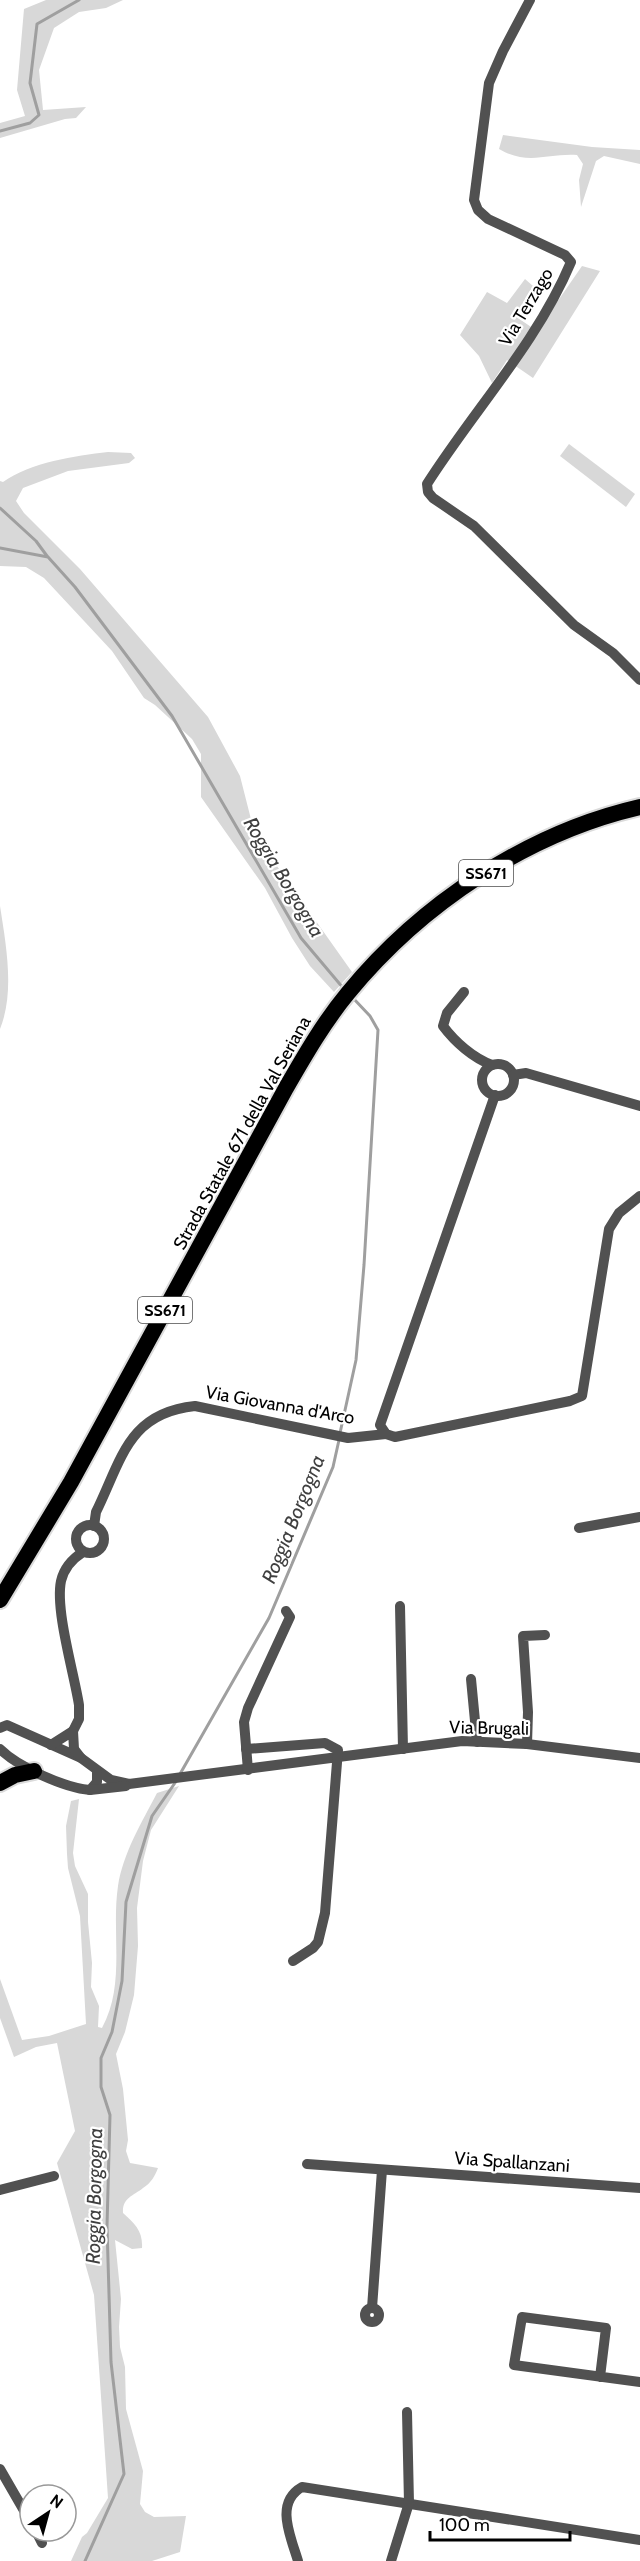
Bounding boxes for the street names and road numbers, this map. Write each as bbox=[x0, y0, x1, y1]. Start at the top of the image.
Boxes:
street label: Via Terzago bbox=[494, 264, 558, 350]
road number: SS671 bbox=[459, 860, 513, 886]
street label: Strada Statale 671 della Val Seriana bbox=[169, 1012, 316, 1253]
road number: SS671 bbox=[138, 1297, 192, 1323]
street label: Via Giovanna d'Arco bbox=[204, 1381, 356, 1429]
street label: Via Brugali bbox=[449, 1716, 529, 1740]
street label: Via Spallanzani bbox=[454, 2147, 570, 2177]

